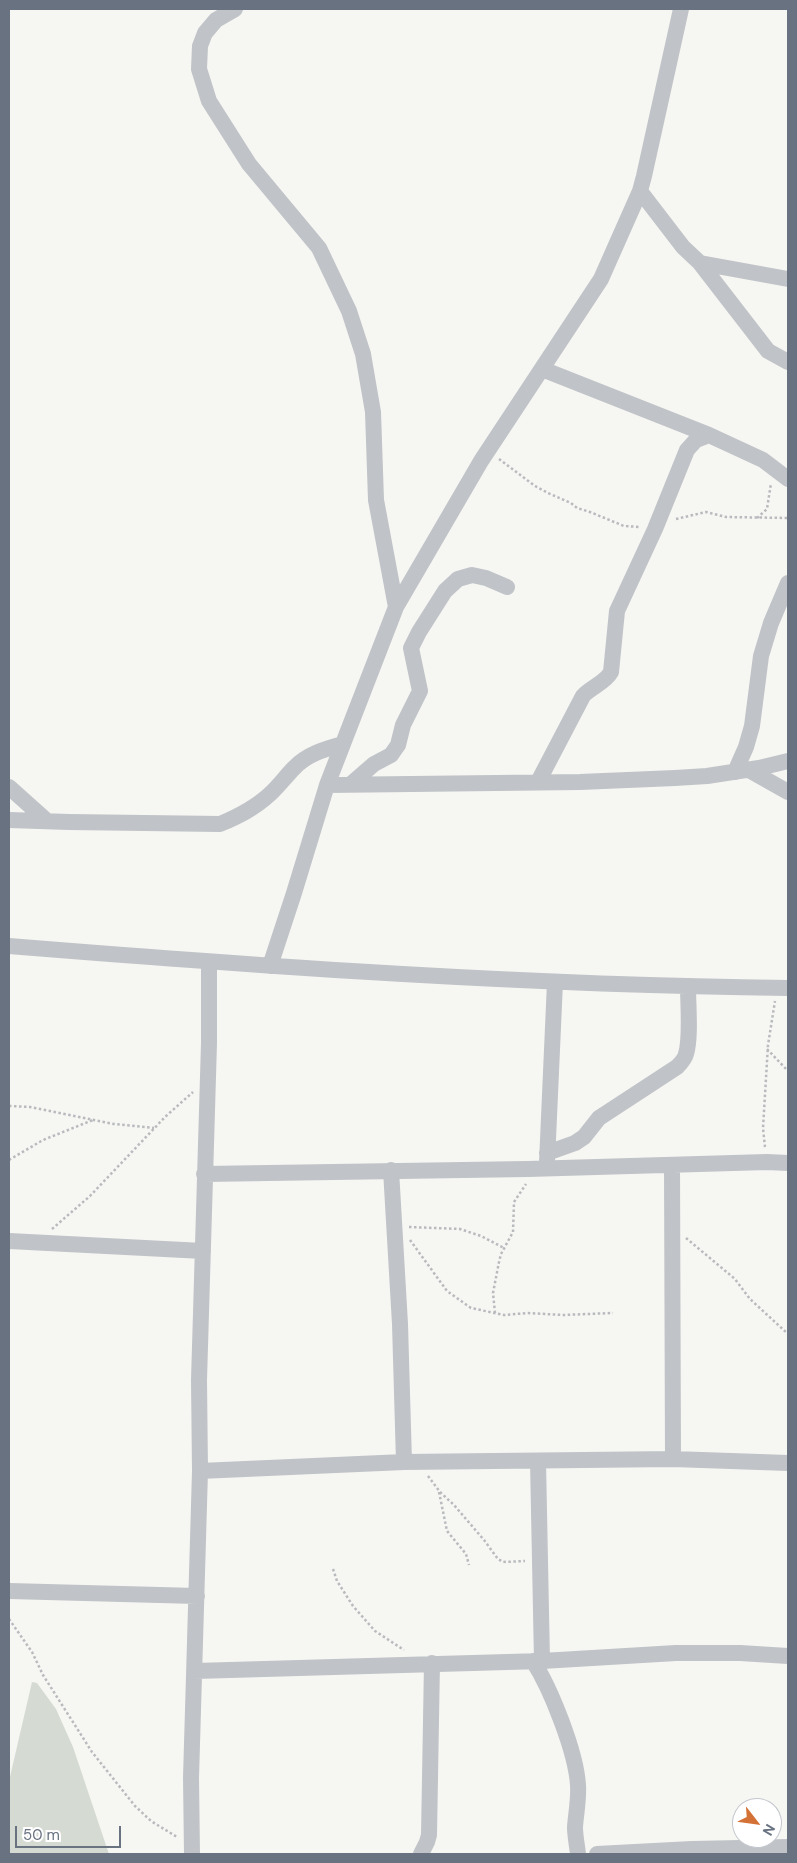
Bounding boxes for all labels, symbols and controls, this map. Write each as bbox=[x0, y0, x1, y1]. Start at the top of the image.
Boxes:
north arrow bbox=[732, 1798, 782, 1848]
scale bar bbox=[18, 1816, 124, 1848]
text: N bbox=[759, 1821, 779, 1839]
text: 50 m bbox=[23, 1825, 60, 1845]

